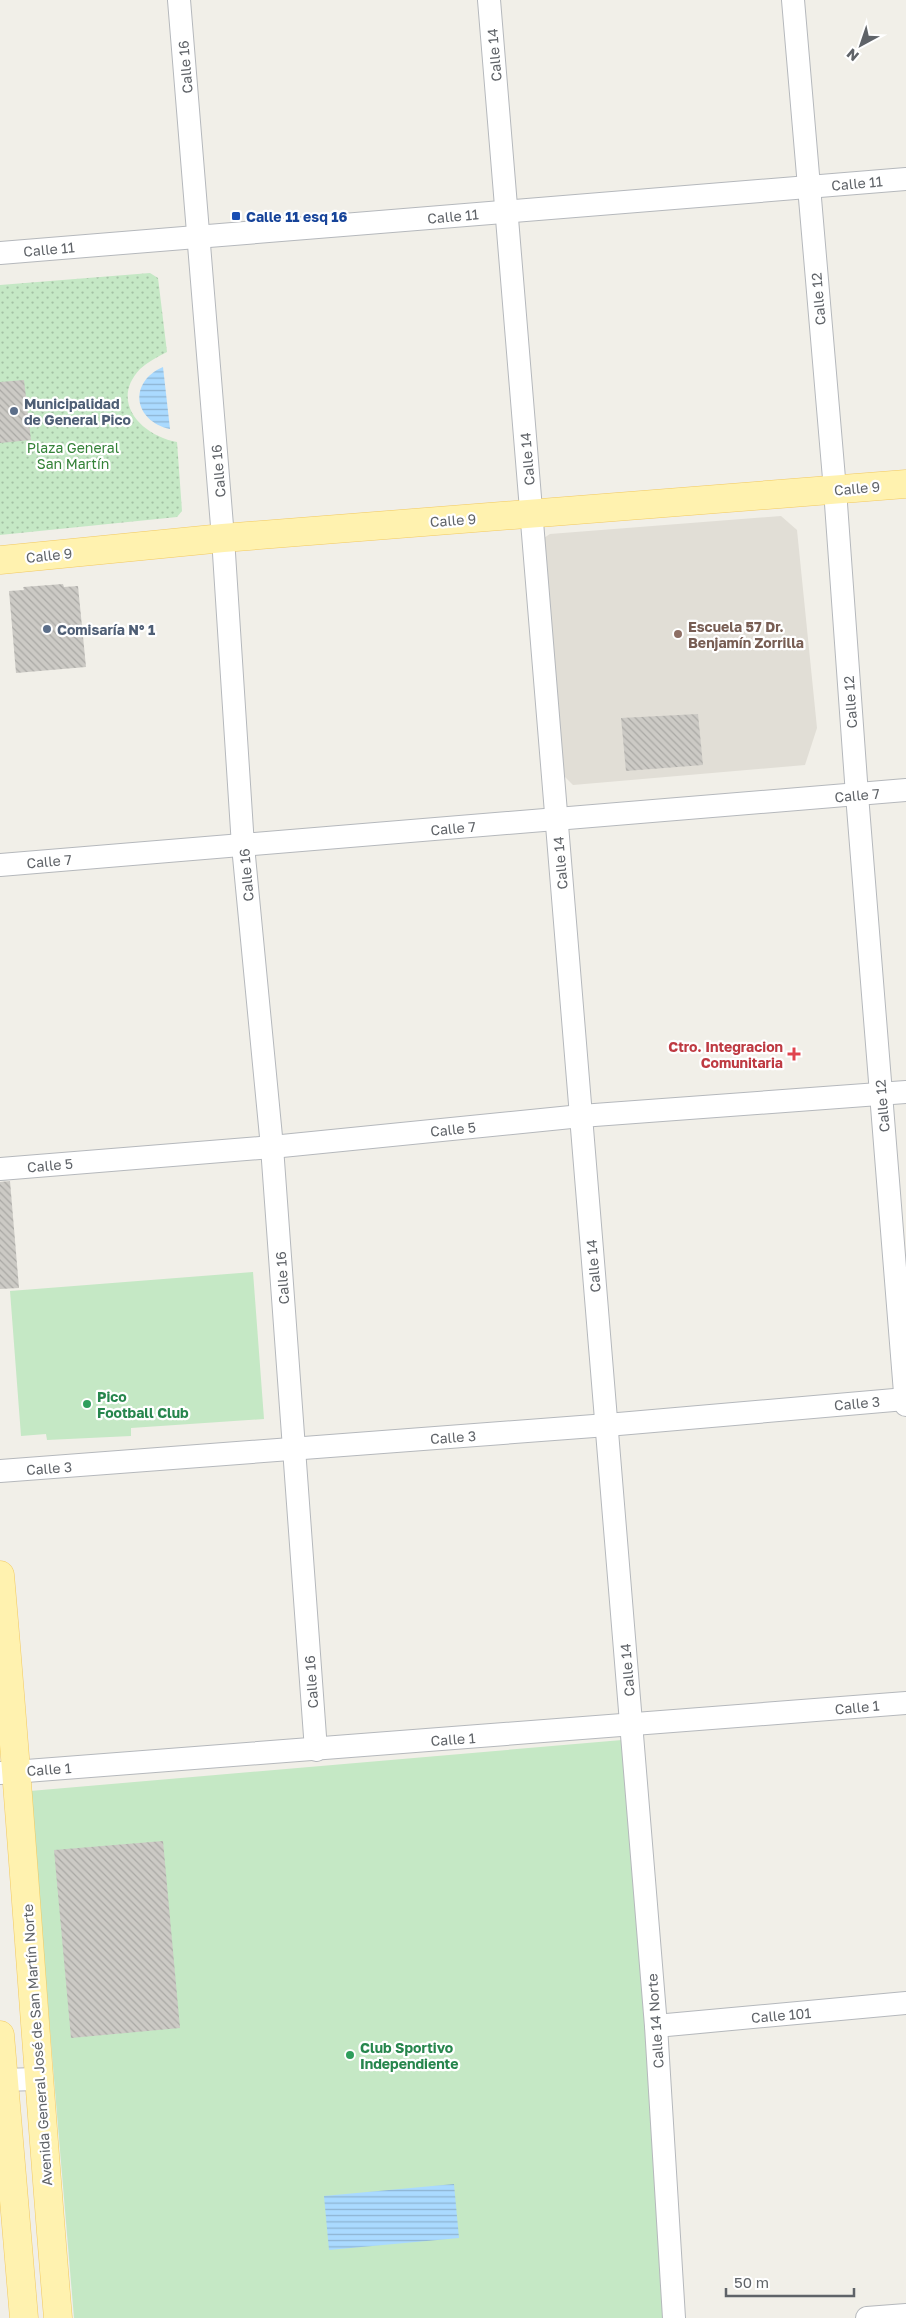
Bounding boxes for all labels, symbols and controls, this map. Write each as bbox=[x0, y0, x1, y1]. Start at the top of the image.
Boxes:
north arrow bbox=[836, 20, 886, 70]
street label: Calle 14 bbox=[483, 28, 505, 82]
street label: Calle 16 bbox=[174, 40, 196, 94]
text: N bbox=[843, 45, 862, 65]
street label: Calle 11 bbox=[831, 172, 884, 194]
street label: Calle 11 bbox=[427, 205, 480, 227]
place label: Calle 11 esq 16 bbox=[246, 208, 347, 225]
marker: Calle 11 esq 16 bbox=[230, 210, 242, 222]
street label: Calle 11 bbox=[23, 238, 76, 260]
street label: Calle 12 bbox=[807, 272, 829, 326]
place label: Municipalidad de General Pico bbox=[24, 395, 131, 428]
marker: Municipalidad de General Pico bbox=[8, 405, 20, 417]
street label: Calle 14 bbox=[516, 432, 538, 486]
park label: Plaza General San Martín bbox=[27, 439, 119, 472]
street label: Calle 16 bbox=[207, 444, 229, 498]
street label: Calle 9 bbox=[833, 478, 881, 498]
street label: Calle 9 bbox=[429, 510, 477, 530]
street label: Calle 9 bbox=[25, 544, 73, 566]
place label: Escuela 57 Dr. Benjamín Zorrilla bbox=[688, 618, 804, 651]
place label: Comisaría N° 1 bbox=[57, 621, 155, 638]
marker: Comisaría N° 1 bbox=[41, 623, 53, 635]
marker: Escuela 57 Dr. Benjamín Zorrilla bbox=[672, 628, 684, 640]
street label: Calle 12 bbox=[840, 675, 860, 729]
street label: Calle 7 bbox=[834, 785, 880, 805]
street label: Calle 7 bbox=[430, 818, 476, 838]
street label: Calle 14 bbox=[549, 836, 571, 890]
street label: Calle 16 bbox=[235, 848, 257, 902]
street label: Calle 7 bbox=[26, 851, 72, 871]
place label: Ctro. Integracion Comunitaria bbox=[668, 1038, 783, 1071]
marker: Ctro. Integracion Comunitaria bbox=[787, 1047, 801, 1061]
street label: Calle 12 bbox=[871, 1079, 893, 1133]
street label: Calle 5 bbox=[429, 1118, 477, 1140]
street label: Calle 5 bbox=[26, 1155, 74, 1175]
street label: Calle 14 bbox=[582, 1239, 604, 1293]
street label: Calle 16 bbox=[272, 1251, 292, 1305]
place label: Pico Football Club bbox=[97, 1388, 189, 1421]
street label: Calle 3 bbox=[833, 1393, 881, 1413]
marker: Pico Football Club bbox=[81, 1398, 93, 1410]
street label: Calle 3 bbox=[429, 1427, 477, 1447]
street label: Calle 3 bbox=[25, 1458, 73, 1478]
street label: Calle 14 bbox=[616, 1643, 638, 1697]
street label: Calle 16 bbox=[301, 1655, 321, 1709]
street label: Calle 1 bbox=[834, 1697, 880, 1717]
street label: Calle 1 bbox=[430, 1729, 476, 1749]
street label: Calle 1 bbox=[26, 1759, 72, 1779]
street label: Avenida General José de San Martín Norte bbox=[19, 1903, 55, 2187]
street label: Calle 14 Norte bbox=[643, 1973, 667, 2069]
street label: Calle 101 bbox=[750, 2004, 812, 2026]
place label: Club Sportivo Independiente bbox=[360, 2039, 458, 2072]
marker: Club Sportivo Independiente bbox=[344, 2049, 356, 2061]
scale bar bbox=[726, 2266, 854, 2298]
text: 50 m bbox=[734, 2273, 769, 2291]

